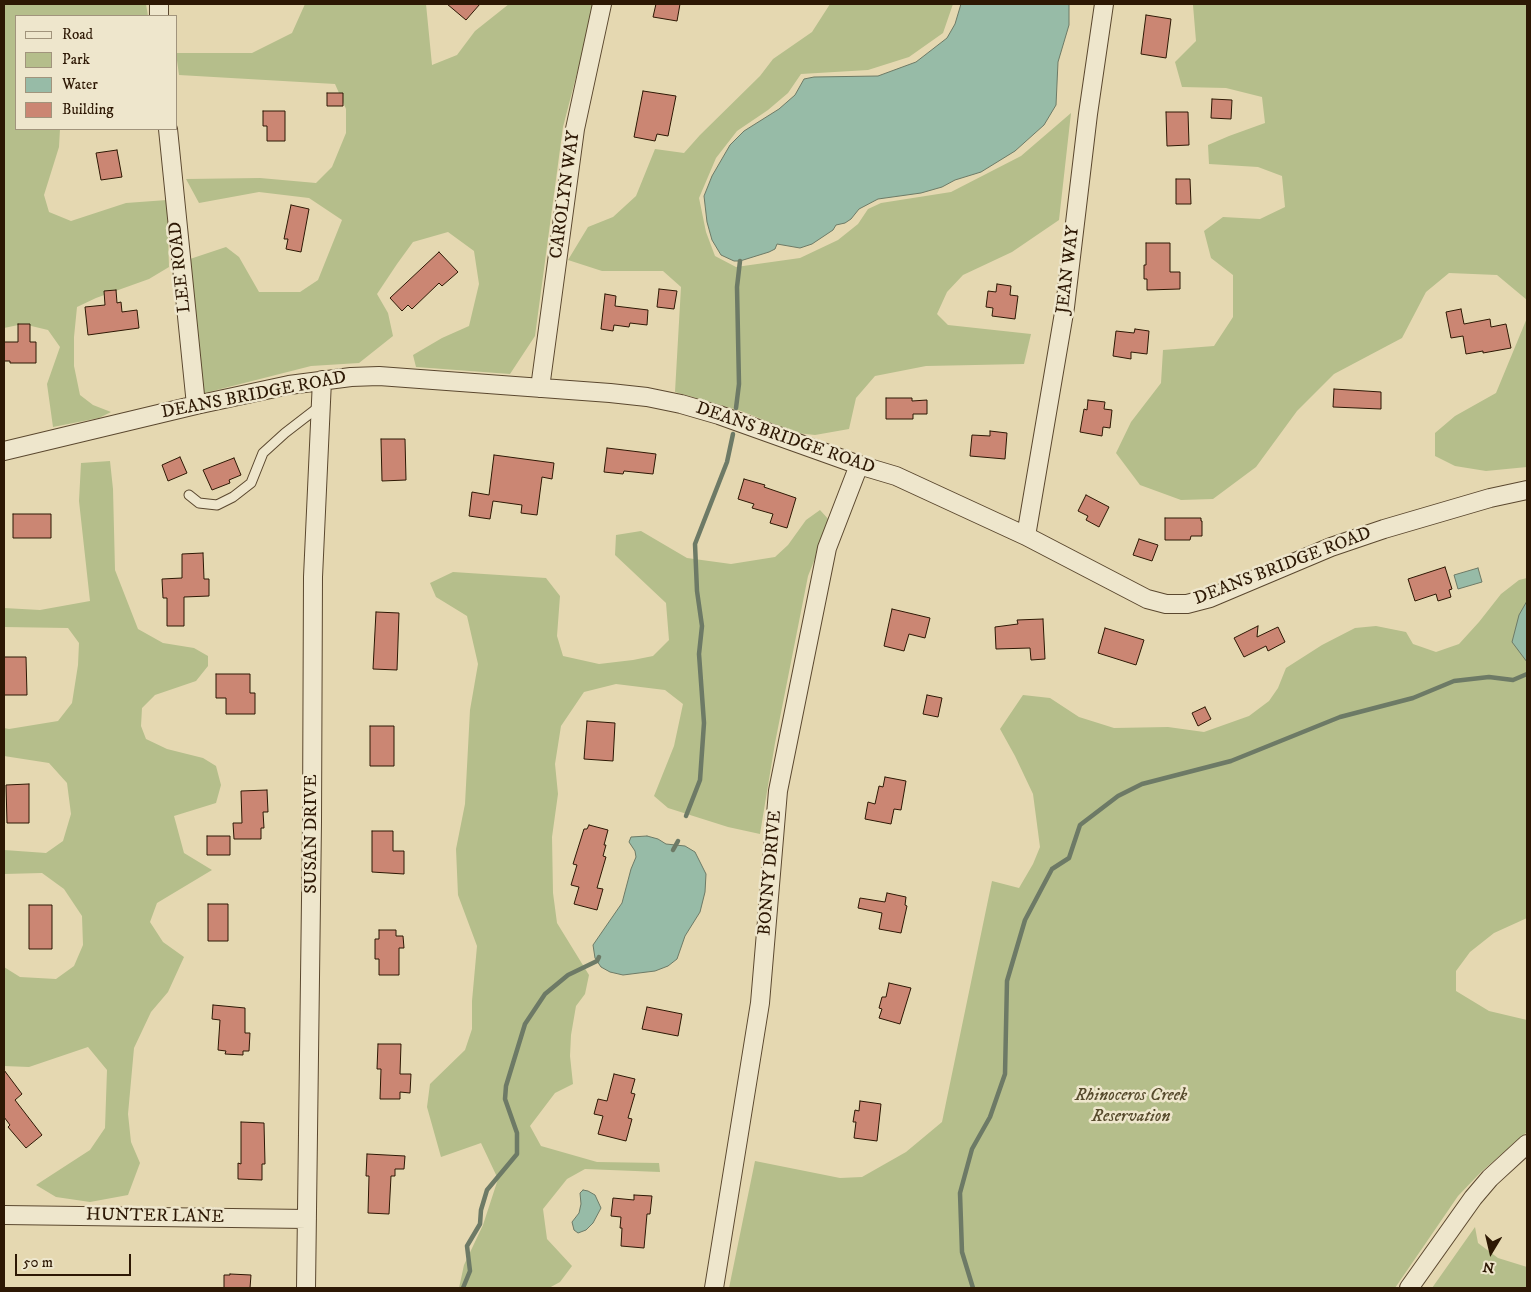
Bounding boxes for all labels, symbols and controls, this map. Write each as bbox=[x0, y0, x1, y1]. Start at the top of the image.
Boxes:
legend bbox=[15, 15, 178, 130]
text: Road bbox=[62, 25, 93, 44]
text: Park bbox=[62, 50, 90, 69]
text: Water bbox=[62, 75, 98, 94]
text: Building bbox=[62, 100, 114, 119]
street label: CAROLYN WAY bbox=[546, 130, 586, 260]
street label: LEE ROAD bbox=[165, 220, 197, 314]
street label: JEAN WAY bbox=[1053, 225, 1085, 315]
street label: DEANS BRIDGE ROAD bbox=[160, 367, 348, 425]
street label: DEANS BRIDGE ROAD bbox=[693, 398, 877, 480]
street label: DEANS BRIDGE ROAD bbox=[1191, 523, 1375, 611]
street label: SUSAN DRIVE bbox=[301, 774, 323, 894]
street label: BONNY DRIVE bbox=[755, 810, 787, 936]
park label: Rhinoceros Creek Reservation bbox=[1075, 1085, 1187, 1128]
street label: HUNTER LANE bbox=[86, 1205, 224, 1229]
north arrow bbox=[1466, 1227, 1516, 1277]
scale bar bbox=[18, 1244, 134, 1276]
text: 50 m bbox=[23, 1253, 53, 1272]
text: N bbox=[1482, 1257, 1496, 1277]

